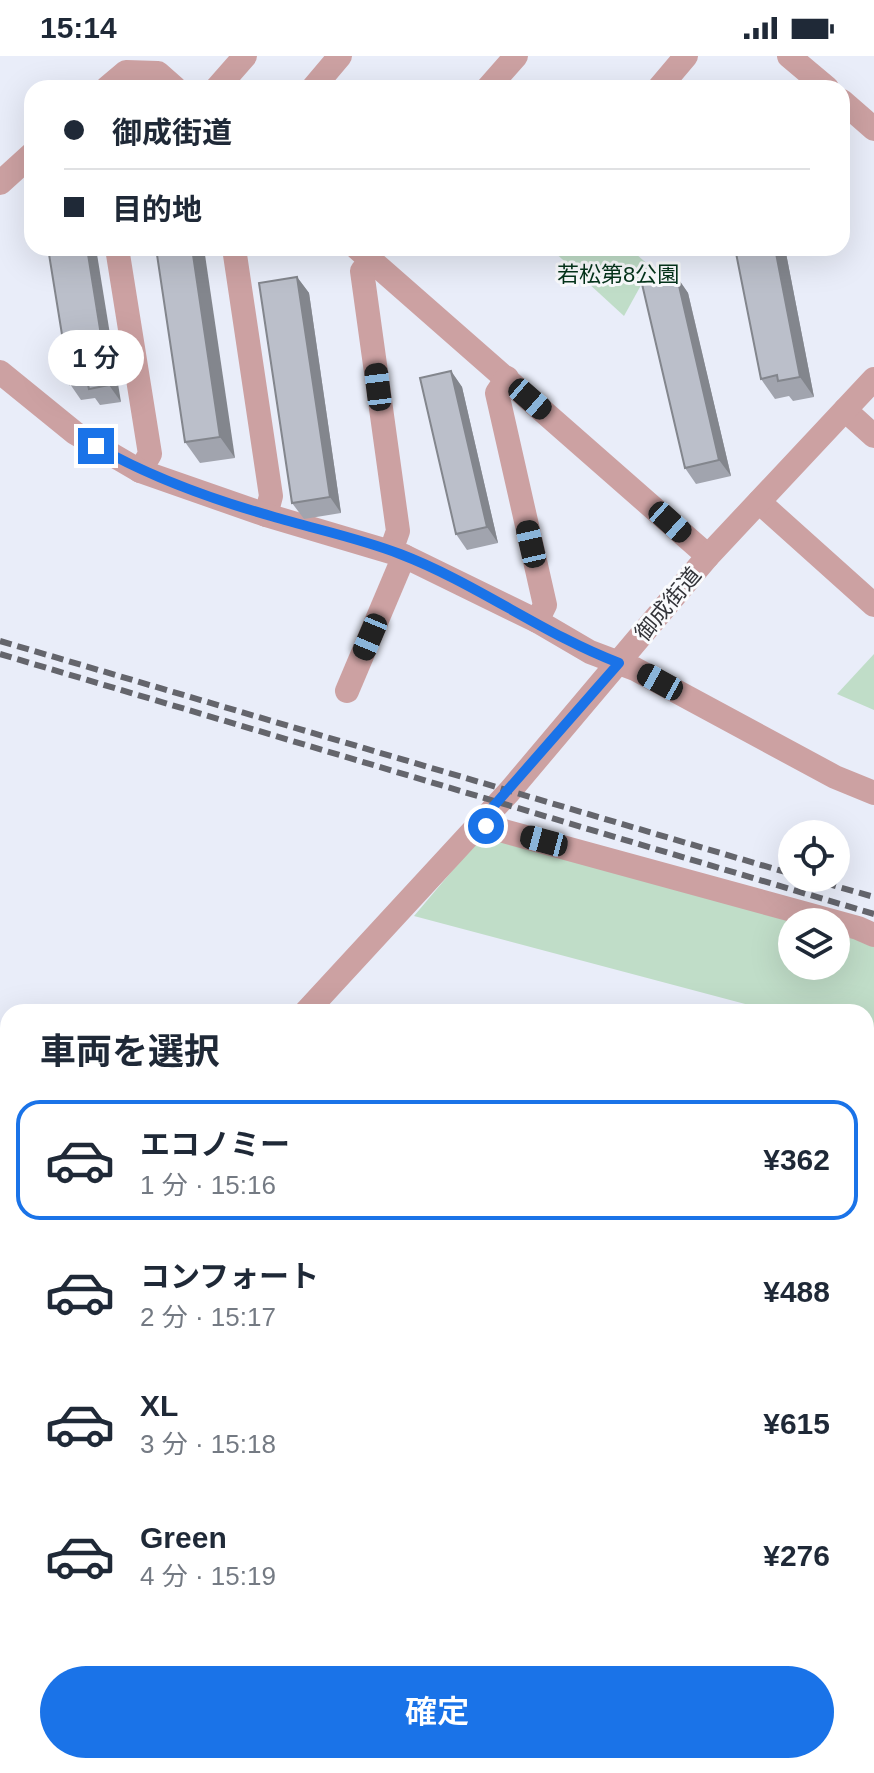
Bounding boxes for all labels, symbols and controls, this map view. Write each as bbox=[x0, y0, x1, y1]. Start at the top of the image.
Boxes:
text: 15:14 bbox=[40, 11, 117, 44]
text: 御成街道 bbox=[112, 116, 232, 149]
text: 目的地 bbox=[112, 193, 202, 226]
park label: 若松第8公園 bbox=[557, 262, 679, 287]
callout: 1 分 bbox=[48, 330, 144, 386]
text: 1 分 bbox=[72, 343, 120, 373]
car bbox=[363, 362, 393, 412]
car bbox=[504, 374, 556, 424]
route end bbox=[78, 428, 114, 464]
car bbox=[644, 497, 696, 547]
car bbox=[514, 518, 548, 570]
street label: 御成街道 bbox=[630, 562, 706, 646]
car bbox=[350, 610, 390, 664]
car bbox=[633, 660, 687, 704]
route start bbox=[468, 808, 504, 844]
map controls bbox=[778, 820, 850, 980]
button: locate bbox=[778, 820, 850, 892]
car bbox=[518, 823, 570, 859]
button: layers bbox=[778, 908, 850, 980]
text: 車両を選択 bbox=[40, 1031, 220, 1072]
icon: car bbox=[44, 1124, 116, 1196]
text: エコノミー bbox=[140, 1128, 290, 1161]
text: ¥362 bbox=[763, 1143, 830, 1176]
text: 1 分 · 15:16 bbox=[140, 1170, 276, 1200]
icon: car bbox=[44, 1256, 116, 1328]
text: コンフォート bbox=[140, 1260, 319, 1293]
text: ¥488 bbox=[763, 1275, 830, 1308]
text: 2 分 · 15:17 bbox=[140, 1302, 276, 1332]
icon: car bbox=[44, 1388, 116, 1460]
text: XL bbox=[140, 1389, 178, 1422]
text: ¥615 bbox=[763, 1407, 830, 1440]
text: 3 分 · 15:18 bbox=[140, 1429, 276, 1459]
icon: car bbox=[44, 1520, 116, 1592]
text: Green bbox=[140, 1521, 227, 1554]
text: ¥276 bbox=[763, 1539, 830, 1572]
text: 4 分 · 15:19 bbox=[140, 1561, 276, 1591]
button: 確定 bbox=[40, 1666, 834, 1758]

